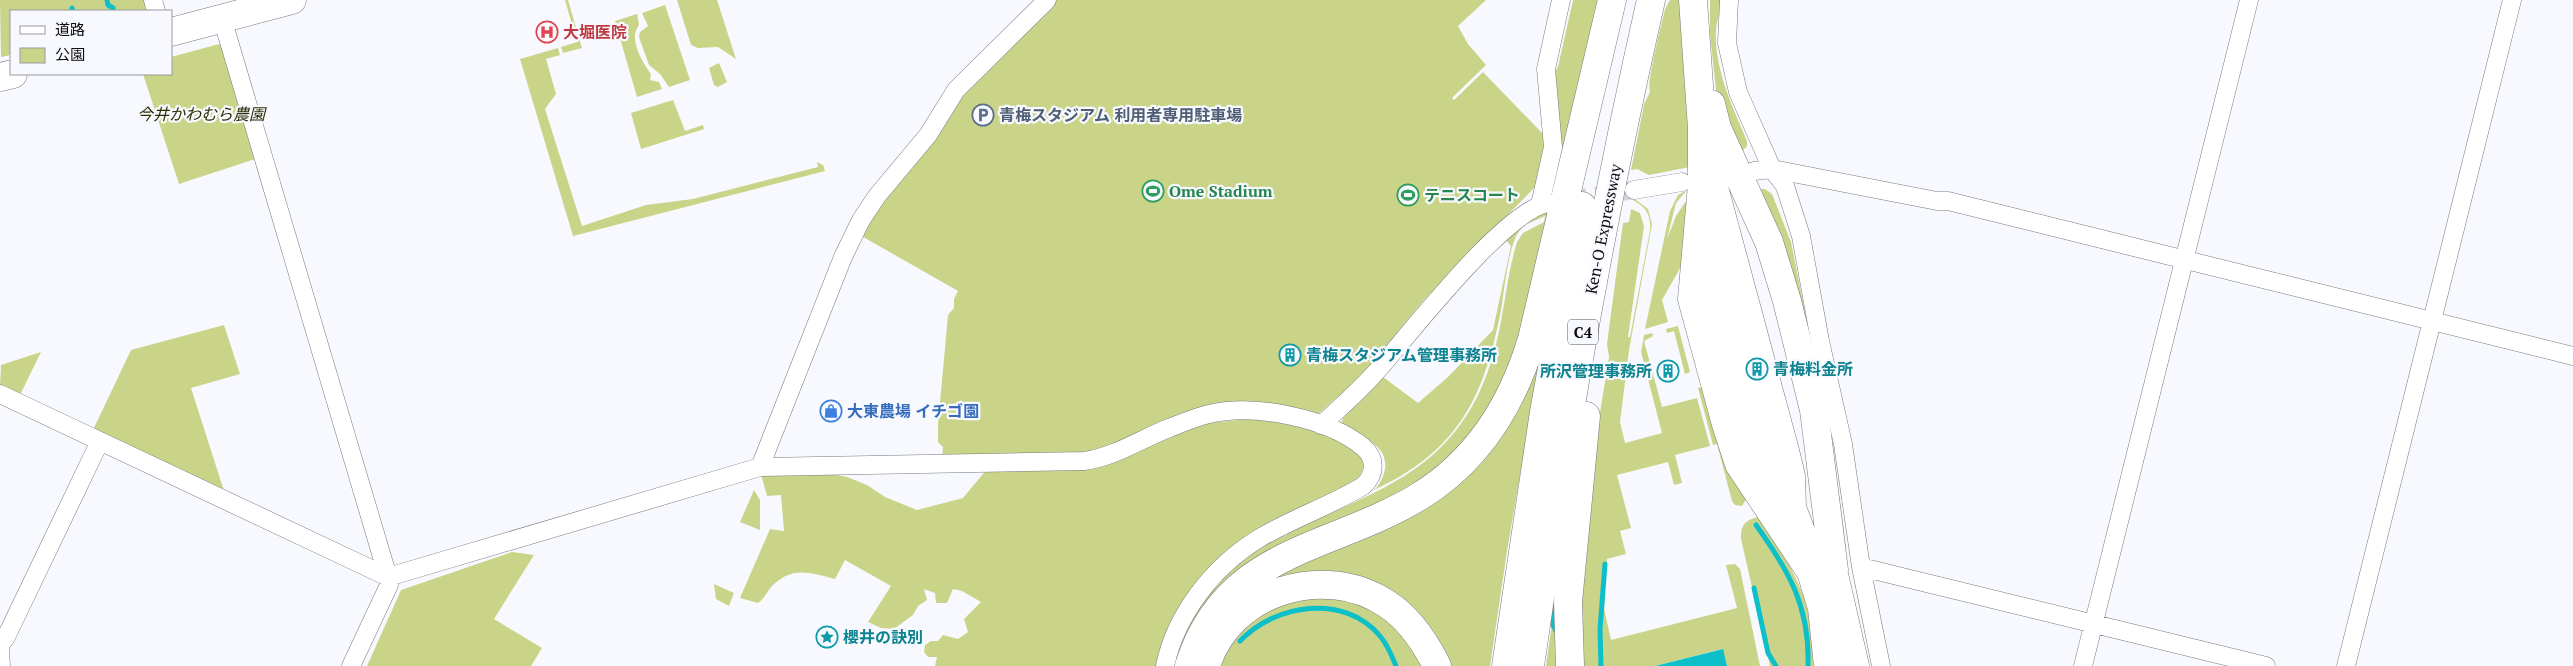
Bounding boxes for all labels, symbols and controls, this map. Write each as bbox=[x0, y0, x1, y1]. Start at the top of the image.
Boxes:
legend bbox=[10, 10, 172, 75]
text: 道路 bbox=[55, 19, 85, 39]
hospital icon: 大堀医院 bbox=[535, 20, 559, 44]
place label: 大堀医院 bbox=[563, 21, 627, 43]
text: 公園 bbox=[55, 44, 85, 64]
park label: 今井かわむら農園 bbox=[137, 103, 267, 125]
parking icon: 青梅スタジアム 利用者専用駐車場 bbox=[971, 103, 995, 127]
place label: 青梅スタジアム 利用者専用駐車場 bbox=[999, 104, 1242, 126]
street label: Ken-O Expressway bbox=[1580, 161, 1627, 296]
sports icon: Ome Stadium bbox=[1141, 179, 1165, 203]
place label: Ome Stadium bbox=[1169, 180, 1273, 202]
sports icon: テニスコート bbox=[1396, 183, 1420, 207]
place label: テニスコート bbox=[1424, 184, 1520, 206]
road number: C4 bbox=[1568, 320, 1598, 344]
building icon: 青梅スタジアム管理事務所 bbox=[1278, 343, 1302, 367]
place label: 青梅スタジアム管理事務所 bbox=[1306, 344, 1497, 366]
building icon: 青梅料金所 bbox=[1745, 357, 1769, 381]
place label: 青梅料金所 bbox=[1773, 358, 1853, 380]
building icon: 所沢管理事務所 bbox=[1656, 359, 1680, 383]
place label: 所沢管理事務所 bbox=[1540, 360, 1652, 382]
shop icon: 大東農場 イチゴ園 bbox=[819, 399, 843, 423]
place label: 大東農場 イチゴ園 bbox=[847, 400, 979, 422]
place icon: 櫻井の訣別 bbox=[815, 625, 839, 649]
place label: 櫻井の訣別 bbox=[843, 626, 923, 648]

